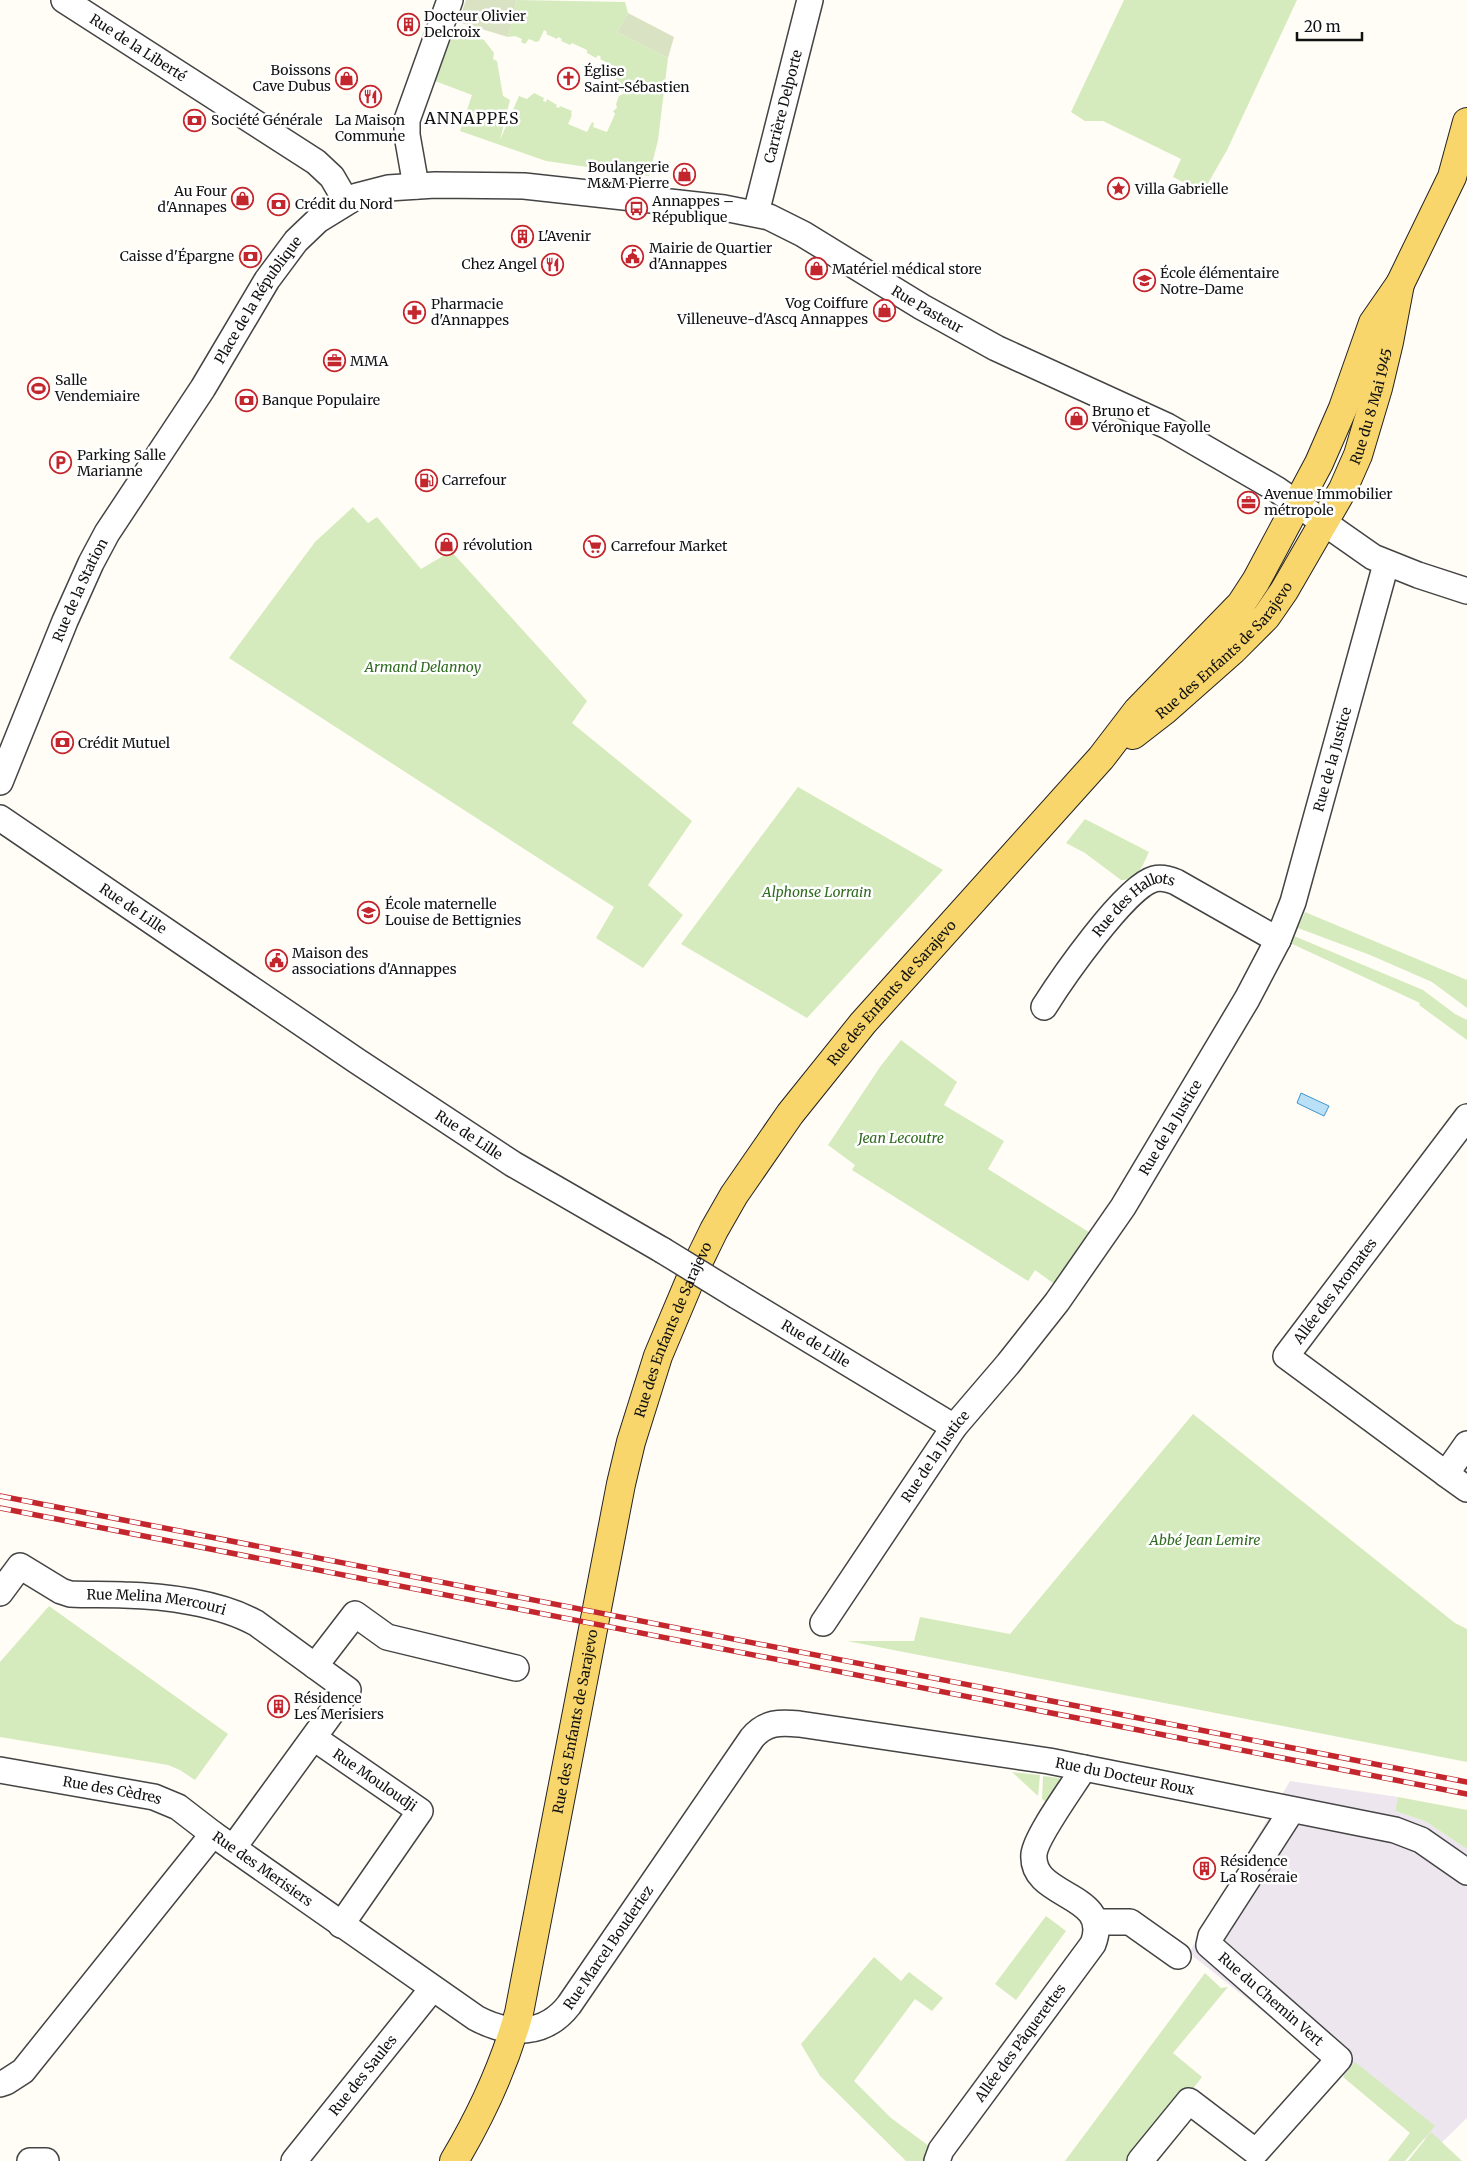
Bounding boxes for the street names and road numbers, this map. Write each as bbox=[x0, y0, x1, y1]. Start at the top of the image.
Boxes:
street label: Rue de la Liberté bbox=[86, 10, 190, 85]
street label: Carrière Delporte bbox=[760, 48, 806, 165]
street label: Place de la République bbox=[210, 232, 305, 367]
street label: Rue Pasteur bbox=[888, 281, 966, 337]
street label: Rue du 8 Mai 1945 bbox=[1346, 347, 1396, 467]
street label: Rue de la Station bbox=[49, 535, 112, 644]
street label: Rue des Enfants de Sarajevo bbox=[1152, 579, 1296, 723]
street label: Rue de la Justice bbox=[1309, 705, 1355, 814]
street label: Rue des Hallots bbox=[1088, 869, 1178, 940]
street label: Rue de Lille bbox=[96, 879, 170, 938]
street label: Rue des Enfants de Sarajevo bbox=[823, 916, 960, 1069]
street label: Rue de la Justice bbox=[1135, 1076, 1206, 1178]
street label: Rue de Lille bbox=[432, 1106, 506, 1164]
street label: Allée des Aromates bbox=[1289, 1234, 1381, 1348]
street label: Rue des Enfants de Sarajevo bbox=[630, 1239, 716, 1420]
street label: Rue de Lille bbox=[778, 1316, 853, 1371]
street label: Rue de la Justice bbox=[897, 1407, 973, 1506]
street label: Rue Melina Mercouri bbox=[87, 1585, 229, 1619]
street label: Rue des Enfants de Sarajevo bbox=[549, 1628, 602, 1815]
street label: Rue Mouloudji bbox=[330, 1745, 421, 1815]
street label: Rue du Docteur Roux bbox=[1054, 1753, 1197, 1799]
street label: Rue des Cèdres bbox=[61, 1772, 165, 1808]
street label: Rue des Merisiers bbox=[209, 1827, 317, 1910]
street label: Rue Marcel Bouderiez bbox=[559, 1882, 657, 2013]
street label: Rue du Chemin Vert bbox=[1215, 1948, 1328, 2050]
street label: Allée des Pâquerettes bbox=[970, 1980, 1070, 2106]
street label: Rue des Saules bbox=[325, 2031, 401, 2119]

